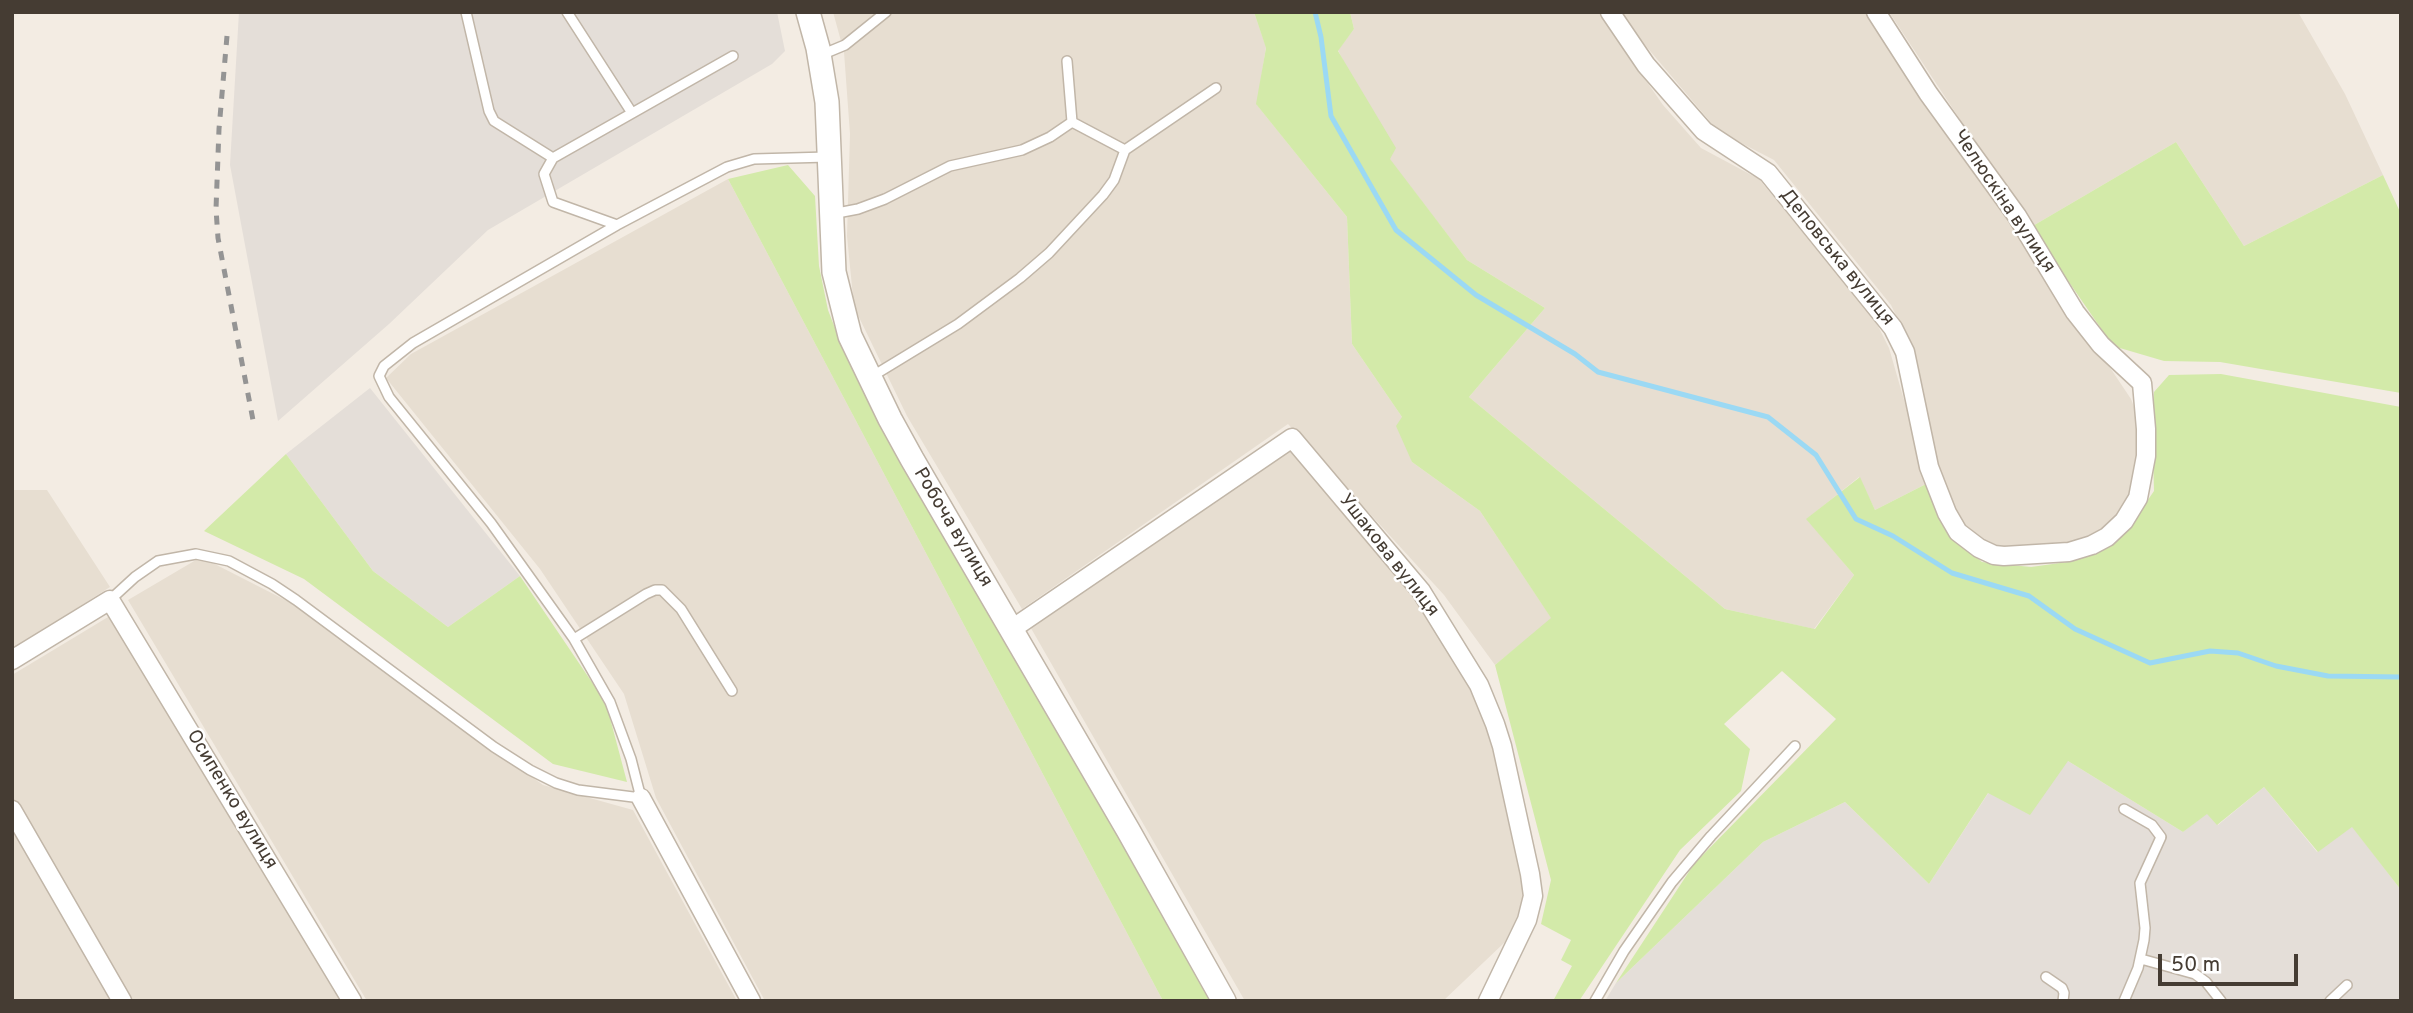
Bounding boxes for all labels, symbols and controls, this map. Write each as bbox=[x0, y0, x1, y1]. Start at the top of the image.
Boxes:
street label: Челюскіна вулиця bbox=[1947, 126, 2059, 278]
street label: Деповська вулиця bbox=[1774, 185, 1898, 331]
street label: Робоча вулиця bbox=[907, 464, 997, 592]
street label: Ушакова вулиця bbox=[1333, 490, 1443, 622]
street label: Осипенко вулиця bbox=[180, 726, 282, 874]
scale bar bbox=[2161, 940, 2301, 984]
text: 50 m bbox=[2171, 952, 2220, 979]

